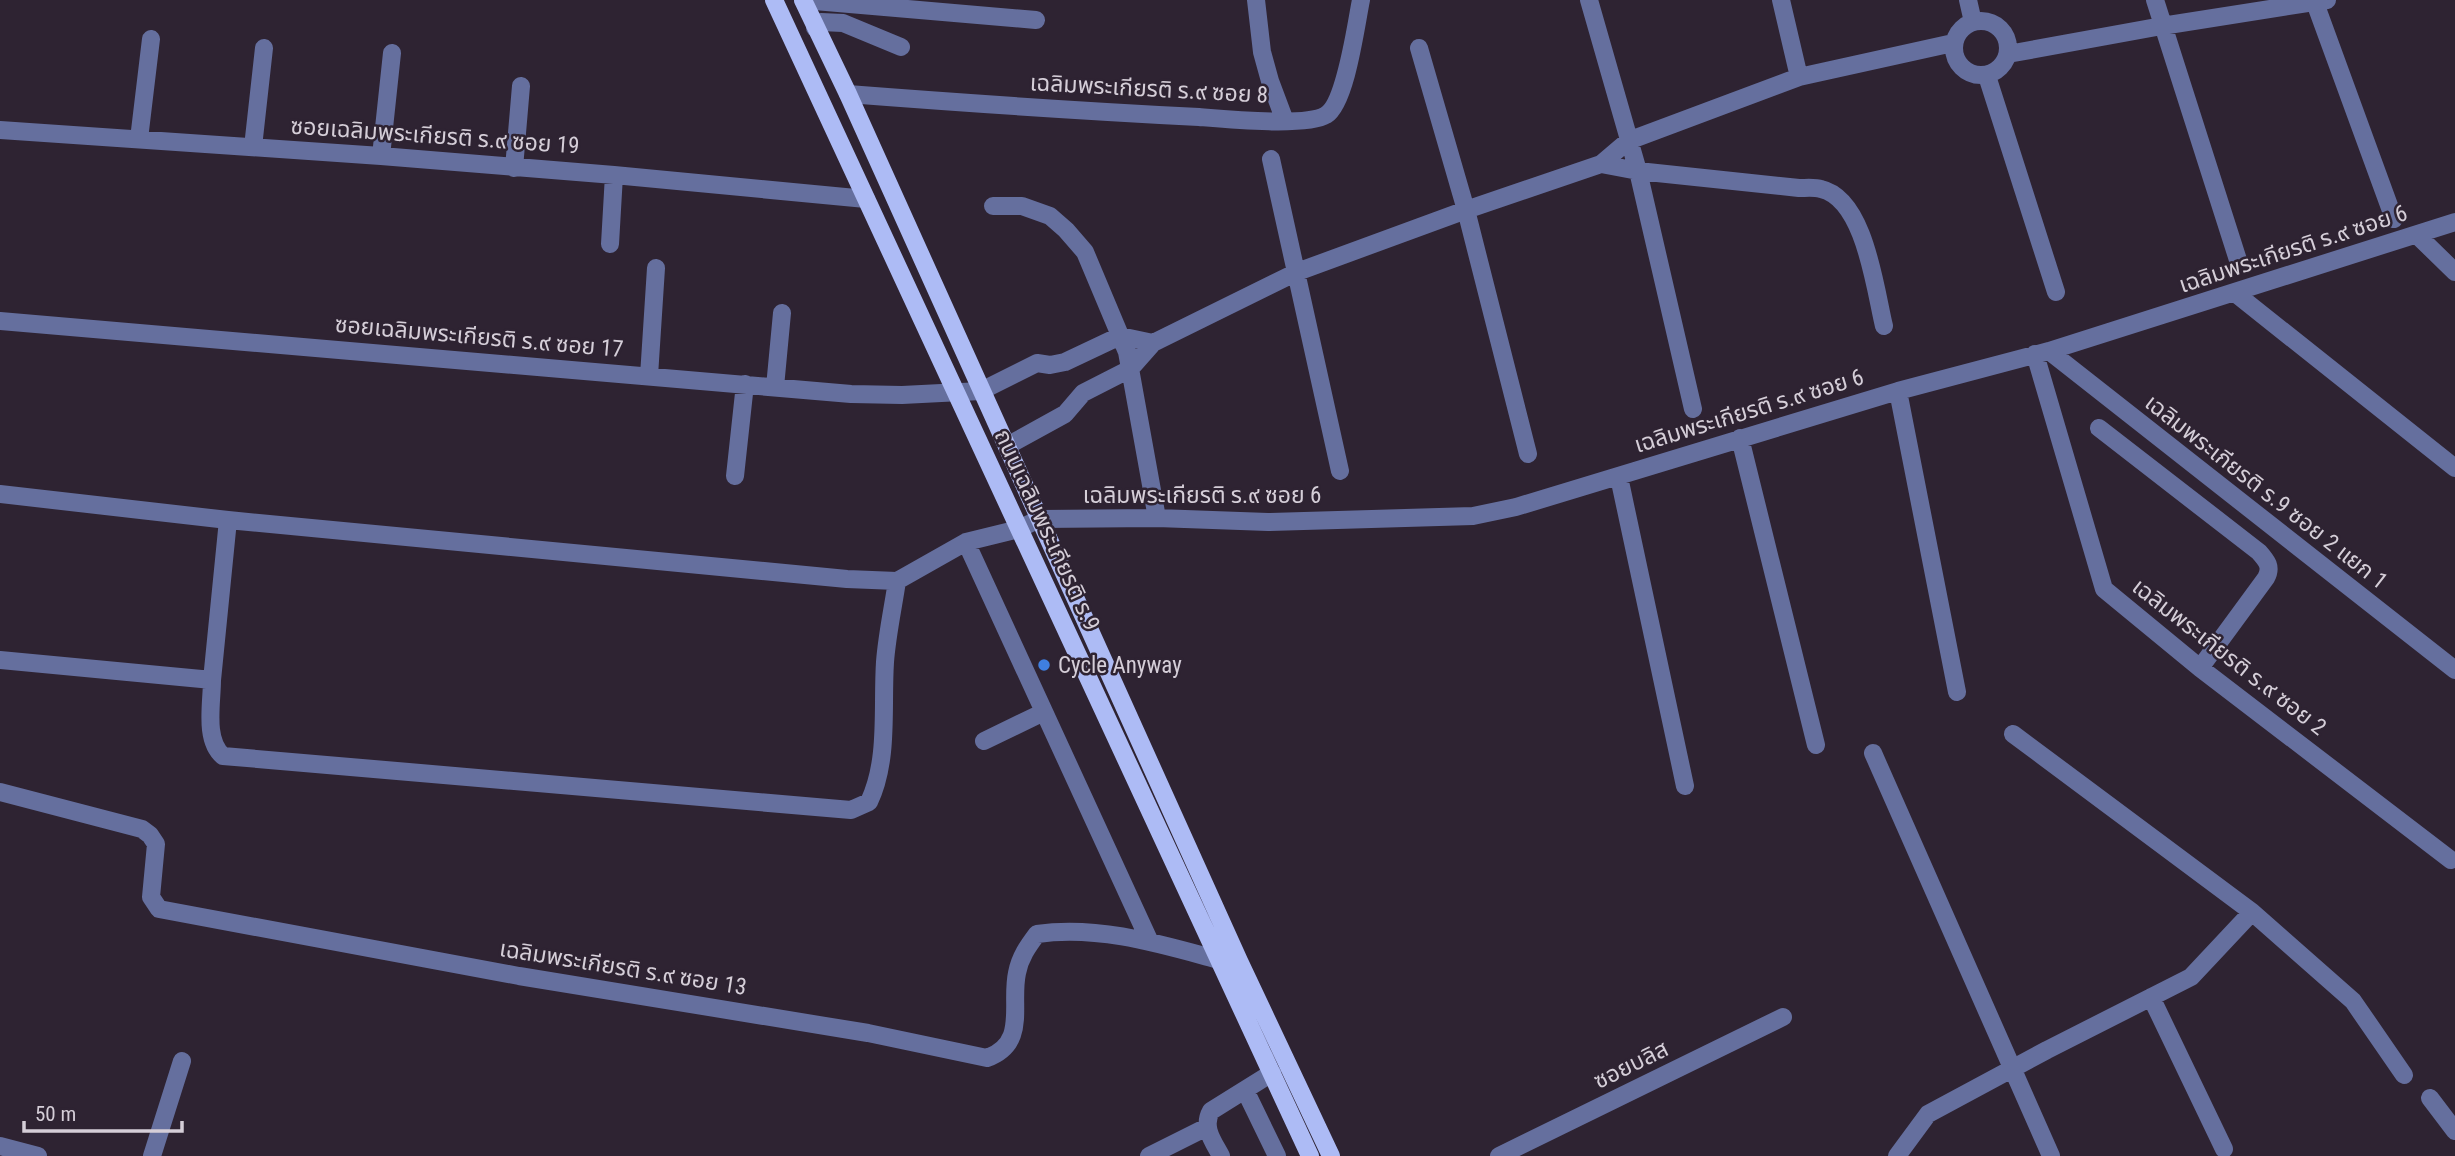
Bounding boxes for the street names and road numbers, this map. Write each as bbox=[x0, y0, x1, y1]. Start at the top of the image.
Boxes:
street label: เฉลิมพระเกียรติ ร.๙ ซอย 8 bbox=[1029, 69, 1269, 109]
street label: ซอยเฉลิมพระเกียรติ ร.๙ ซอย 19 bbox=[290, 112, 580, 160]
street label: เฉลิมพระเกียรติ ร.๙ ซอย 6 bbox=[2175, 199, 2411, 299]
street label: ซอยเฉลิมพระเกียรติ ร.๙ ซอย 17 bbox=[334, 311, 624, 363]
street label: เฉลิมพระเกียรติ ร.๙ ซอย 6 bbox=[1631, 363, 1867, 459]
street label: เฉลิมพระเกียรติ ร.9 ซอย 2 แยก 1 bbox=[2139, 389, 2393, 595]
street label: ถนนเฉลิมพระเกียรติ ร.9 bbox=[989, 425, 1105, 635]
street label: เฉลิมพระเกียรติ ร.๙ ซอย 6 bbox=[1083, 482, 1321, 509]
street label: เฉลิมพระเกียรติ ร.๙ ซอย 2 bbox=[2127, 573, 2331, 741]
street label: เฉลิมพระเกียรติ ร.๙ ซอย 13 bbox=[498, 935, 748, 1001]
street label: ซอยบลิส bbox=[1589, 1035, 1673, 1095]

